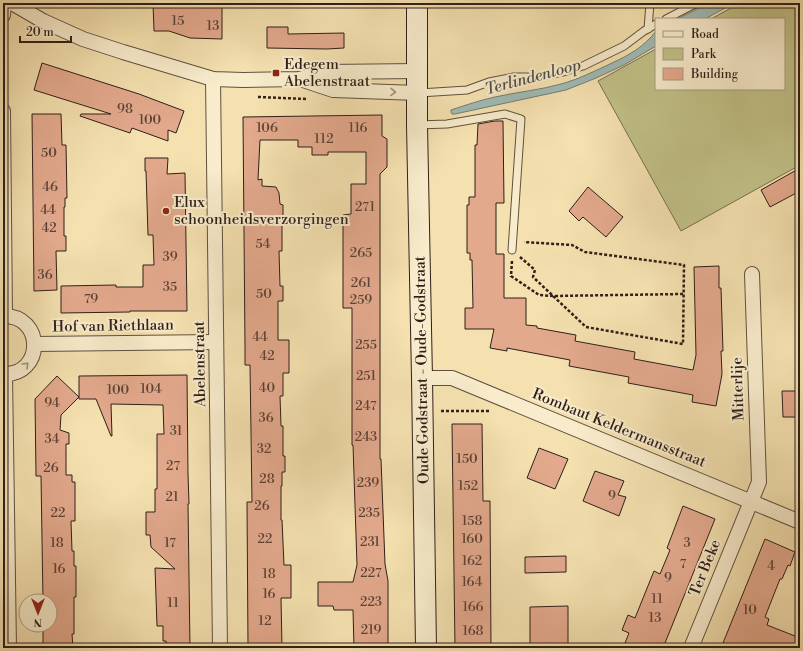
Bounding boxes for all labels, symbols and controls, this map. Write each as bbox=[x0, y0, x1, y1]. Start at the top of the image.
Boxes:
house number: 15 bbox=[172, 13, 184, 29]
scale bar bbox=[20, 18, 71, 44]
house number: 13 bbox=[207, 18, 219, 34]
legend bbox=[655, 18, 785, 90]
text: 20 m bbox=[26, 25, 54, 40]
text: Road bbox=[691, 27, 719, 42]
text: Park bbox=[691, 47, 717, 62]
place label: Edegem Abelenstraat bbox=[283, 55, 371, 91]
water label: Terlindenloop bbox=[483, 55, 583, 99]
text: Building bbox=[690, 67, 739, 82]
marker: Edegem Abelenstraat bbox=[271, 68, 281, 78]
one-way arrow bbox=[390, 88, 396, 96]
house number: 98 bbox=[117, 101, 133, 117]
house number: 100 bbox=[139, 112, 162, 128]
house number: 106 bbox=[256, 120, 278, 136]
house number: 116 bbox=[348, 120, 368, 136]
house number: 112 bbox=[314, 131, 334, 147]
house number: 50 bbox=[41, 145, 57, 161]
house number: 46 bbox=[42, 179, 58, 195]
place label: Elux schoonheidsverzorgingen bbox=[174, 193, 349, 229]
house number: 271 bbox=[355, 199, 375, 215]
house number: 44 bbox=[40, 202, 56, 218]
marker: Elux schoonheidsverzorgingen bbox=[161, 206, 171, 216]
house number: 42 bbox=[41, 220, 57, 236]
house number: 54 bbox=[255, 236, 271, 252]
house number: 265 bbox=[350, 245, 372, 261]
house number: 39 bbox=[162, 249, 178, 265]
street label: Oude Godstraat - Oude-Godstraat bbox=[410, 255, 433, 484]
house number: 36 bbox=[37, 267, 53, 283]
house number: 261 bbox=[351, 275, 372, 291]
house number: 35 bbox=[163, 279, 177, 295]
house number: 50 bbox=[256, 286, 272, 302]
house number: 79 bbox=[84, 291, 98, 307]
house number: 259 bbox=[350, 292, 372, 308]
street label: Hof van Riethlaan bbox=[52, 315, 174, 337]
street label: Abelenstraat bbox=[190, 320, 210, 408]
house number: 44 bbox=[252, 329, 268, 345]
house number: 255 bbox=[355, 337, 377, 353]
house number: 42 bbox=[259, 348, 275, 364]
street label: Mitterlije bbox=[727, 357, 749, 421]
one-way arrow bbox=[21, 362, 28, 370]
house number: 251 bbox=[356, 368, 376, 384]
house number: 40 bbox=[259, 380, 276, 396]
house number: 104 bbox=[140, 381, 162, 397]
house number: 100 bbox=[107, 382, 130, 398]
street label: Rombaut Keldermansstraat bbox=[529, 384, 709, 472]
house number: 94 bbox=[44, 395, 60, 411]
house number: 247 bbox=[355, 398, 377, 414]
house number: 36 bbox=[258, 410, 274, 426]
house number: 31 bbox=[170, 423, 183, 439]
house number: 243 bbox=[355, 429, 377, 445]
house number: 34 bbox=[44, 431, 60, 447]
house number: 32 bbox=[257, 441, 271, 457]
house number: 150 bbox=[456, 451, 478, 467]
house number: 27 bbox=[166, 458, 180, 474]
house number: 26 bbox=[43, 460, 59, 476]
house number: 28 bbox=[259, 471, 275, 487]
house number: 239 bbox=[357, 475, 379, 491]
house number: 152 bbox=[458, 478, 478, 494]
house number: 9 bbox=[608, 488, 616, 504]
house number: 21 bbox=[165, 489, 179, 505]
house number: 26 bbox=[254, 498, 270, 514]
house number: 22 bbox=[51, 505, 65, 521]
house number: 235 bbox=[358, 505, 380, 521]
house number: 158 bbox=[462, 513, 482, 529]
house number: 22 bbox=[258, 531, 272, 547]
house number: 160 bbox=[461, 531, 483, 547]
house number: 231 bbox=[360, 534, 380, 550]
house number: 18 bbox=[50, 535, 64, 551]
house number: 17 bbox=[164, 535, 176, 551]
house number: 3 bbox=[683, 535, 691, 551]
street label: Ter Beke bbox=[685, 537, 725, 599]
house number: 162 bbox=[462, 553, 482, 569]
house number: 7 bbox=[680, 556, 687, 572]
house number: 4 bbox=[767, 558, 775, 574]
house number: 16 bbox=[52, 561, 66, 577]
house number: 227 bbox=[360, 565, 382, 581]
house number: 18 bbox=[262, 566, 276, 582]
house number: 9 bbox=[664, 570, 672, 586]
house number: 164 bbox=[461, 574, 483, 590]
house number: 16 bbox=[262, 586, 276, 602]
house number: 11 bbox=[651, 591, 663, 607]
north arrow bbox=[18, 593, 58, 633]
house number: 223 bbox=[360, 594, 382, 610]
house number: 11 bbox=[167, 595, 179, 611]
house number: 166 bbox=[463, 599, 484, 615]
house number: 10 bbox=[743, 602, 757, 618]
house number: 13 bbox=[649, 610, 661, 626]
house number: 12 bbox=[258, 613, 272, 629]
text: N bbox=[33, 615, 42, 629]
house number: 219 bbox=[361, 622, 381, 638]
house number: 168 bbox=[463, 623, 484, 639]

